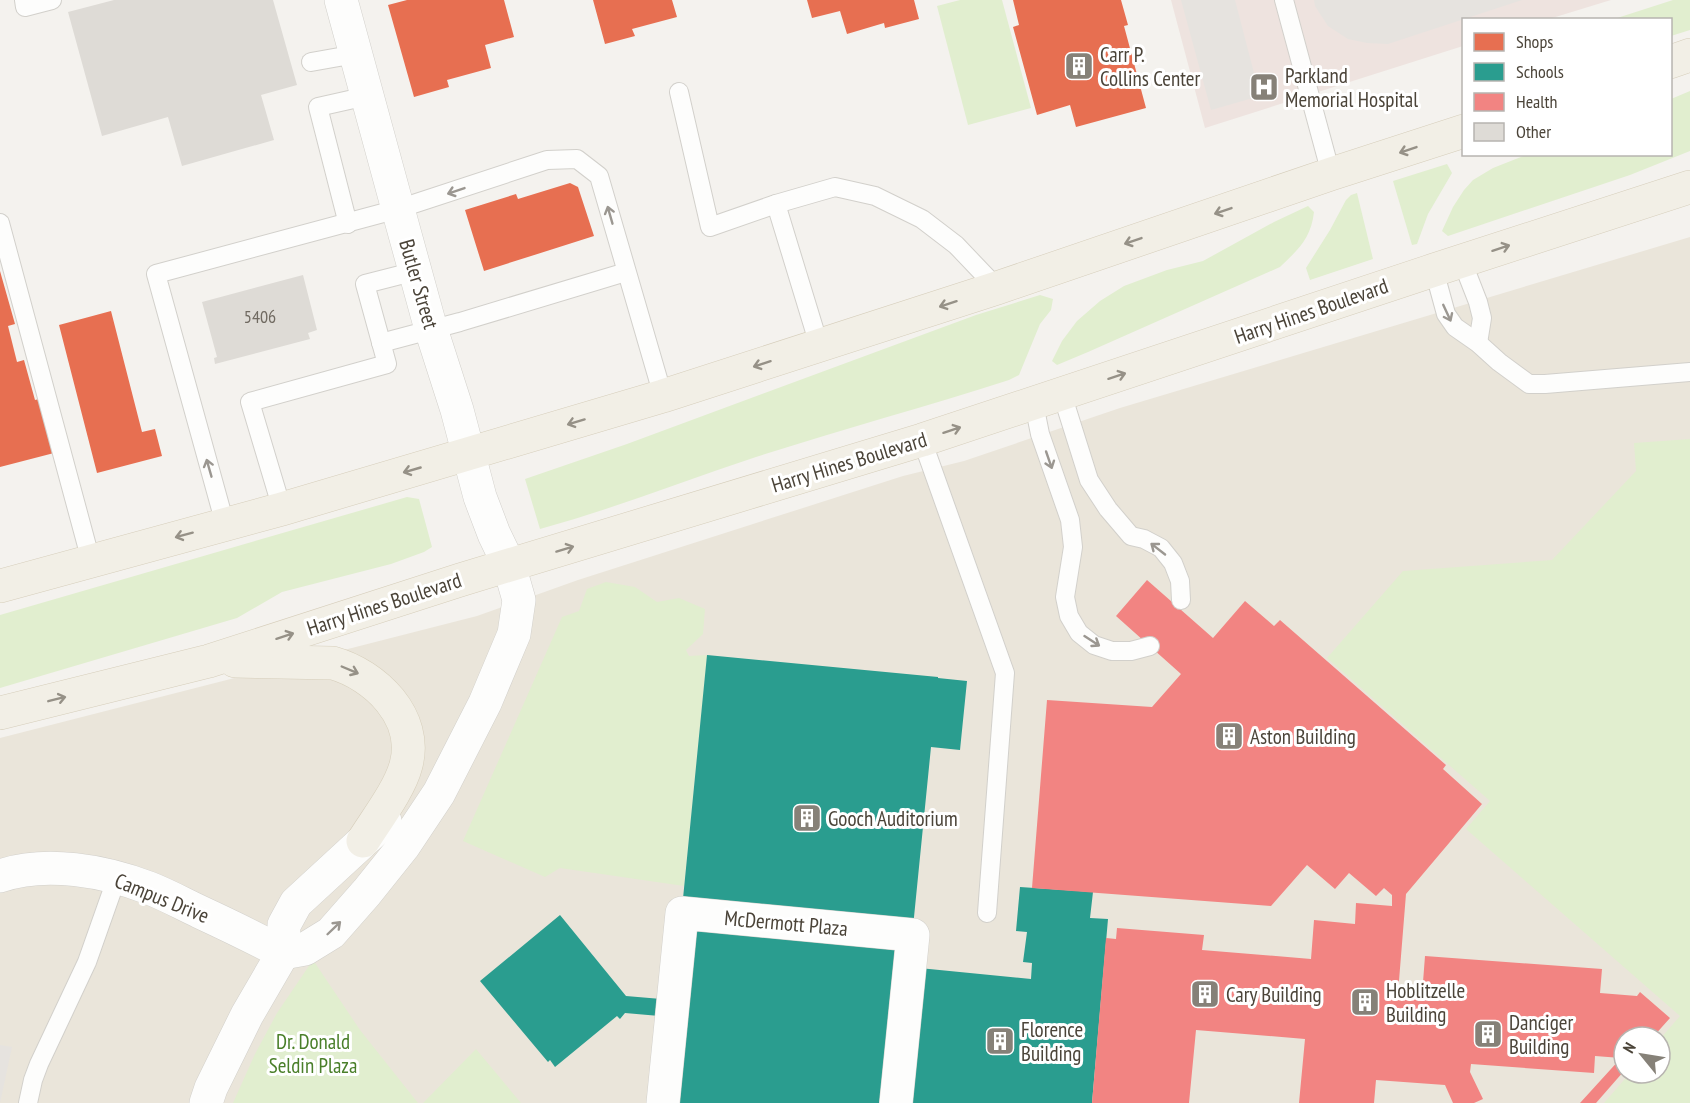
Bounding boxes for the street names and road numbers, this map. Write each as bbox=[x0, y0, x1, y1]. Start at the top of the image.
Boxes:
street label: Butler Street bbox=[393, 236, 445, 332]
street label: Harry Hines Boulevard bbox=[1231, 272, 1391, 350]
street label: Harry Hines Boulevard bbox=[768, 426, 930, 498]
street label: Harry Hines Boulevard bbox=[303, 566, 465, 642]
street label: Campus Drive bbox=[111, 867, 213, 929]
street label: McDermott Plaza bbox=[723, 904, 849, 942]

